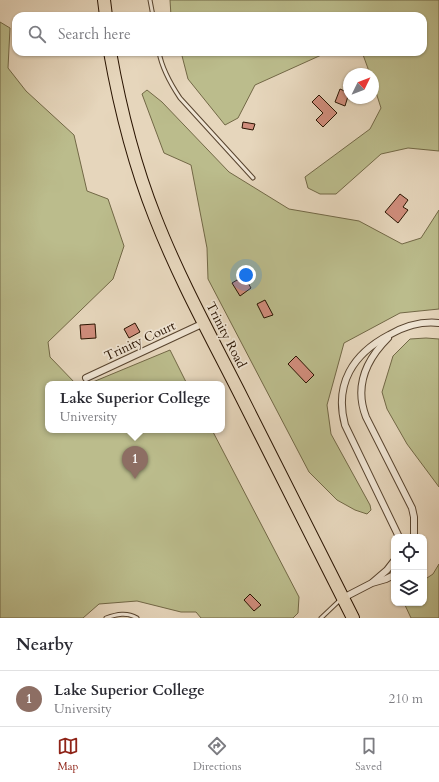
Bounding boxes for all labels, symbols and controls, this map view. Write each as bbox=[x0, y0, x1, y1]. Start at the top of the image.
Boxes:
search box bbox=[12, 12, 427, 56]
icon: search bbox=[26, 23, 48, 45]
text: Search here bbox=[58, 24, 131, 44]
north arrow bbox=[343, 68, 379, 104]
your location bbox=[236, 265, 256, 285]
street label: Trinity Road bbox=[202, 299, 250, 371]
street label: Trinity Court bbox=[102, 317, 178, 365]
popup bbox=[45, 381, 225, 433]
text: Lake Superior College bbox=[60, 388, 210, 408]
text: University bbox=[60, 408, 117, 426]
pin: 1 bbox=[122, 446, 148, 479]
map controls bbox=[391, 534, 427, 606]
button: locate bbox=[391, 534, 427, 570]
button: layers bbox=[391, 570, 427, 606]
text: Nearby bbox=[16, 633, 73, 656]
text: Lake Superior College bbox=[54, 680, 205, 700]
text: 1 bbox=[26, 690, 32, 708]
text: 210 m bbox=[389, 690, 423, 708]
text: University bbox=[54, 700, 112, 718]
tab: Map bbox=[57, 735, 79, 774]
tab: Directions bbox=[193, 735, 241, 774]
tab: Saved bbox=[355, 735, 382, 774]

